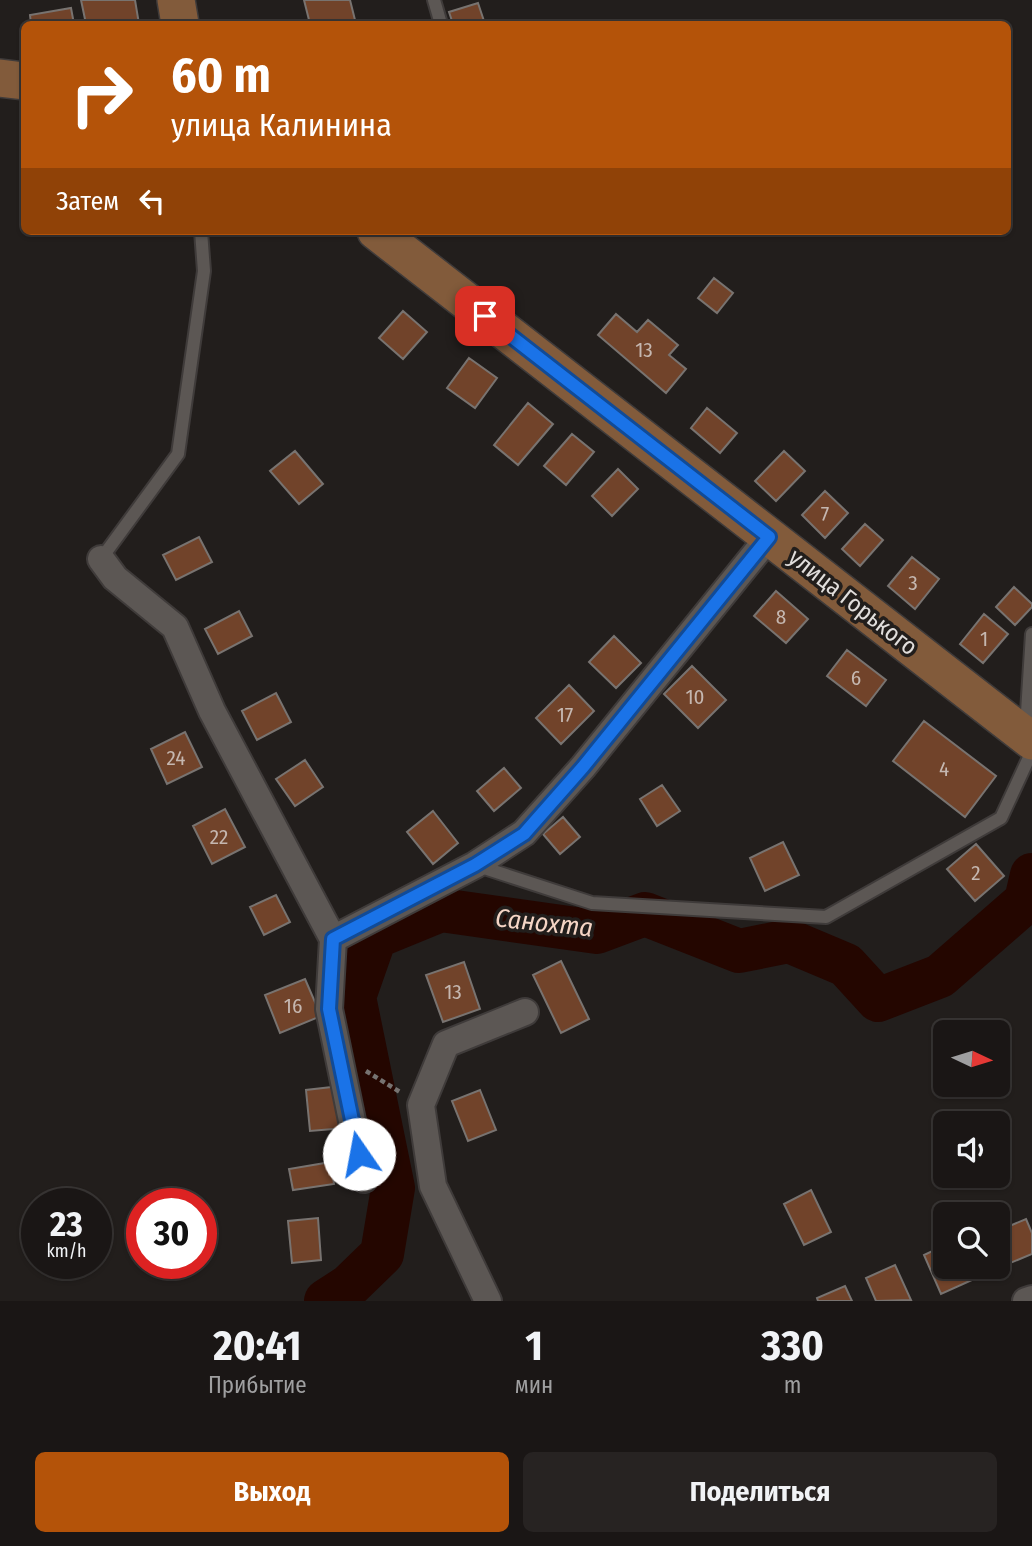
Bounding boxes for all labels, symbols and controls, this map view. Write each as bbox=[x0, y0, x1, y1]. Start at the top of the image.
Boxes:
text: 60 m bbox=[171, 46, 271, 105]
icon: right bbox=[56, 49, 147, 140]
text: улица Калинина bbox=[171, 106, 392, 144]
icon: left bbox=[133, 182, 171, 220]
text: Затем bbox=[56, 186, 119, 217]
pin bbox=[455, 286, 515, 346]
icon: arrive bbox=[466, 297, 504, 335]
house number: 13 bbox=[635, 337, 653, 363]
house number: 7 bbox=[821, 501, 829, 527]
street label: улица Горького bbox=[783, 543, 923, 661]
house number: 3 bbox=[908, 570, 918, 596]
house number: 8 bbox=[776, 604, 786, 630]
house number: 1 bbox=[980, 626, 988, 652]
house number: 6 bbox=[851, 665, 861, 691]
house number: 10 bbox=[685, 684, 705, 710]
house number: 17 bbox=[557, 702, 573, 728]
house number: 24 bbox=[166, 745, 186, 771]
house number: 4 bbox=[939, 756, 949, 782]
house number: 22 bbox=[210, 824, 228, 850]
house number: 2 bbox=[971, 860, 981, 886]
water label: Санохта bbox=[494, 902, 594, 944]
house number: 13 bbox=[444, 979, 462, 1005]
house number: 16 bbox=[284, 993, 302, 1019]
north arrow bbox=[933, 1020, 1010, 1097]
map controls bbox=[933, 1020, 1010, 1279]
button: sound bbox=[933, 1111, 1010, 1188]
position arrow bbox=[322, 1117, 396, 1191]
speed limit sign: 30 bbox=[126, 1188, 217, 1279]
button: search bbox=[933, 1202, 1010, 1279]
text: 23 bbox=[50, 1203, 83, 1245]
text: km/h bbox=[46, 1240, 87, 1262]
text: 20:41 bbox=[213, 1321, 302, 1371]
text: 1 bbox=[525, 1321, 543, 1371]
text: 330 bbox=[761, 1321, 824, 1371]
text: Прибытие bbox=[208, 1371, 307, 1399]
text: мин bbox=[515, 1371, 553, 1399]
text: m bbox=[784, 1371, 801, 1399]
button: Выход bbox=[35, 1452, 509, 1532]
button: Поделиться bbox=[523, 1452, 997, 1532]

